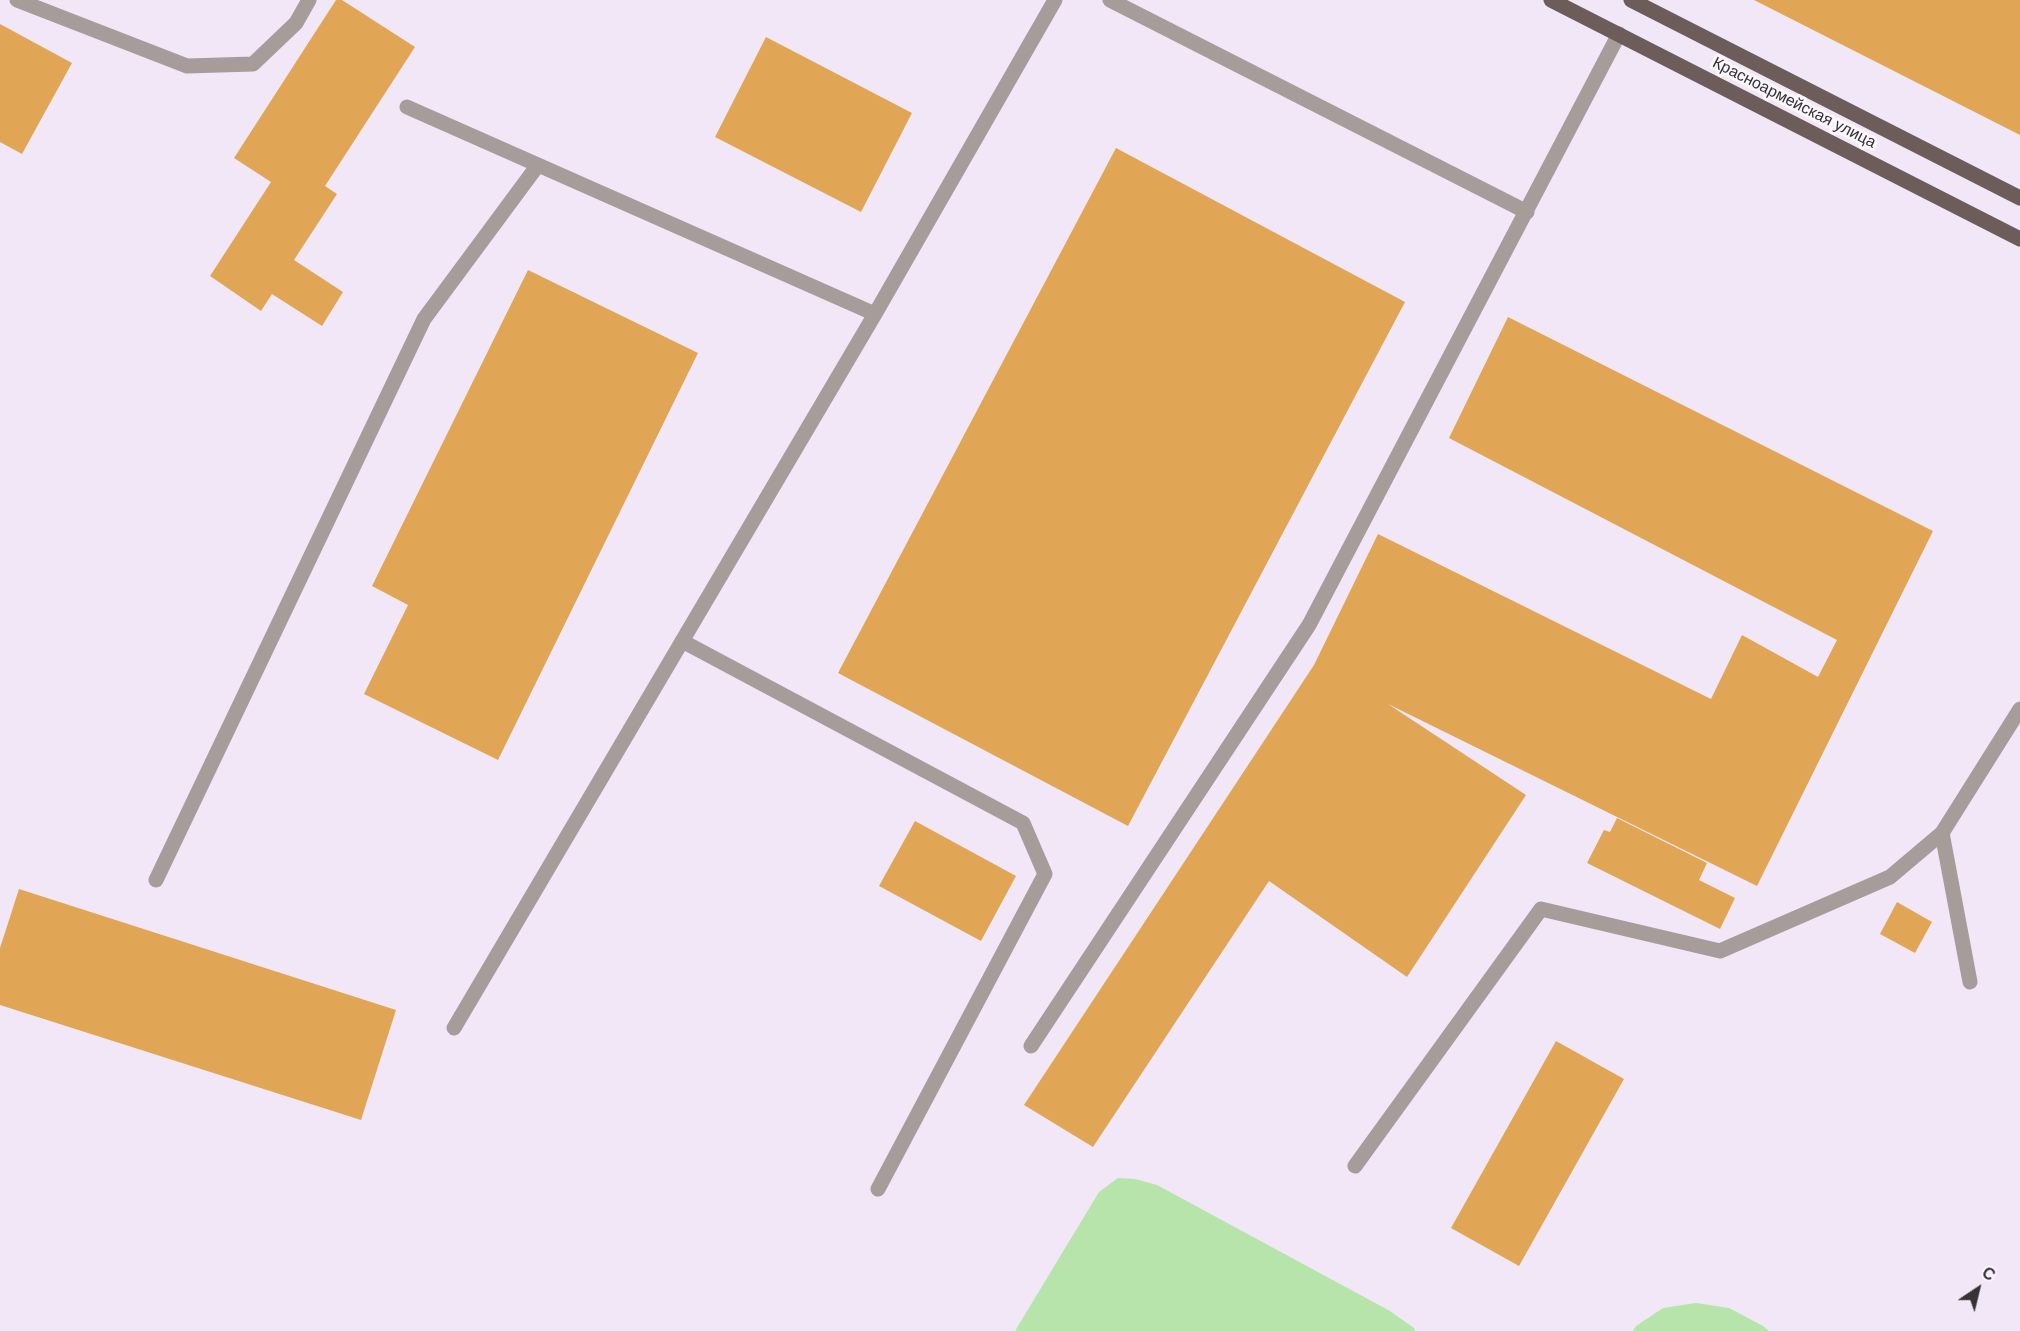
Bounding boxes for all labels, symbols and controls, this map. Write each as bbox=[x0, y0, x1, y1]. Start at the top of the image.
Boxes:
street label: Красноармейская улица bbox=[1709, 53, 1879, 153]
north arrow bbox=[1948, 1259, 2008, 1319]
text: С bbox=[1979, 1264, 1998, 1284]

